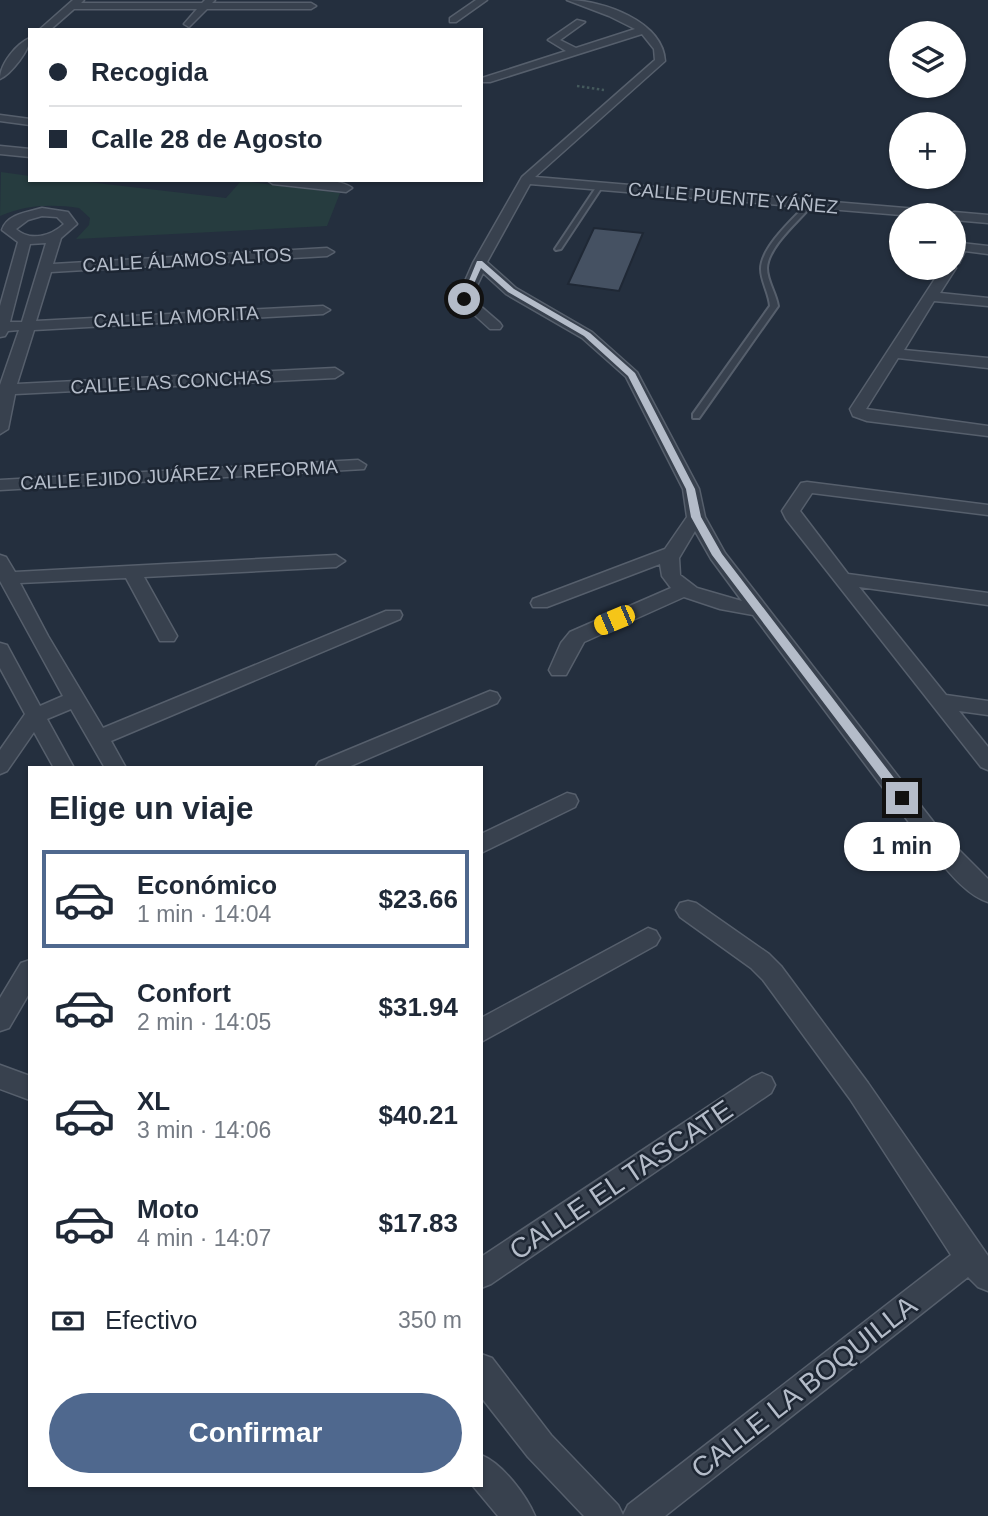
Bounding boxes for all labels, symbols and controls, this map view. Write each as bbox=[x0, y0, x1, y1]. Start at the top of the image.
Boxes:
map controls bbox=[889, 21, 966, 280]
button: layers bbox=[889, 21, 966, 98]
text: Recogida bbox=[91, 57, 208, 87]
button: + bbox=[889, 112, 966, 189]
text: Calle 28 de Agosto bbox=[91, 124, 323, 154]
street label: CALLE PUENTE YÁÑEZ bbox=[627, 178, 839, 218]
button: − bbox=[889, 203, 966, 280]
street label: CALLE ÁLAMOS ALTOS bbox=[82, 244, 292, 276]
route start bbox=[448, 283, 480, 315]
street label: CALLE LA MORITA bbox=[93, 302, 259, 332]
street label: CALLE LAS CONCHAS bbox=[70, 366, 272, 398]
street label: CALLE EJIDO JUÁREZ Y REFORMA bbox=[20, 456, 339, 494]
car bbox=[591, 602, 638, 638]
route end bbox=[886, 782, 918, 814]
text: Elige un viaje bbox=[49, 790, 254, 826]
callout: 1 min bbox=[844, 822, 960, 872]
text: 1 min bbox=[872, 833, 932, 859]
icon: car bbox=[53, 868, 116, 931]
text: Económico bbox=[137, 870, 277, 900]
text: $23.66 bbox=[378, 884, 458, 914]
text: 1 min · 14:04 bbox=[137, 901, 271, 927]
icon: car bbox=[53, 976, 116, 1039]
text: Confort bbox=[137, 978, 231, 1008]
text: $31.94 bbox=[378, 992, 458, 1022]
text: 2 min · 14:05 bbox=[137, 1009, 271, 1035]
icon: car bbox=[53, 1084, 116, 1147]
text: XL bbox=[137, 1086, 170, 1116]
street label: CALLE EL TASCATE bbox=[504, 1094, 738, 1266]
text: $40.21 bbox=[378, 1100, 458, 1130]
text: 3 min · 14:06 bbox=[137, 1117, 271, 1143]
icon: car bbox=[53, 1192, 116, 1255]
text: Moto bbox=[137, 1194, 199, 1224]
text: $17.83 bbox=[378, 1208, 458, 1238]
text: 4 min · 14:07 bbox=[137, 1225, 271, 1251]
street label: CALLE LA BOQUILLA bbox=[685, 1289, 923, 1484]
icon: cash bbox=[49, 1302, 87, 1340]
text: Efectivo bbox=[105, 1305, 198, 1335]
text: 350 m bbox=[398, 1307, 462, 1333]
button: Confirmar bbox=[49, 1393, 462, 1473]

